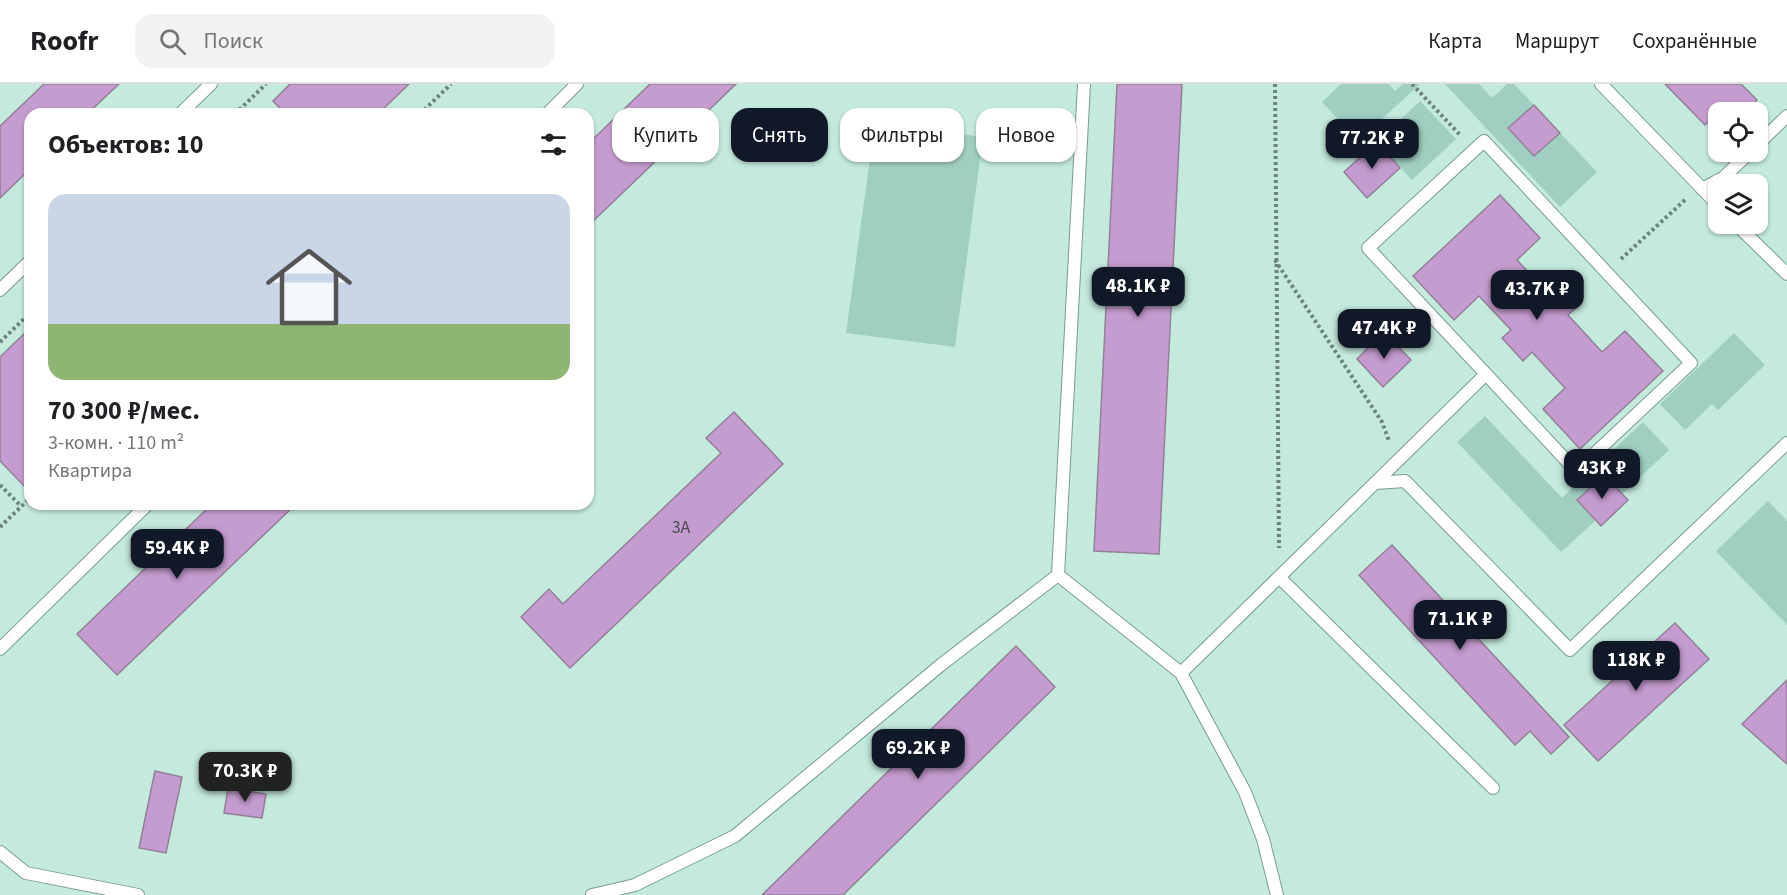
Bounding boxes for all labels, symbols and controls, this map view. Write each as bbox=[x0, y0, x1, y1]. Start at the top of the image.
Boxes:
search box bbox=[135, 14, 555, 68]
text: Roofr bbox=[30, 21, 99, 61]
icon: search bbox=[156, 25, 189, 58]
text: Поиск bbox=[204, 25, 263, 57]
text: Карта bbox=[1428, 26, 1482, 56]
text: Маршрут bbox=[1515, 26, 1599, 56]
text: Сохранённые bbox=[1632, 26, 1757, 56]
map controls bbox=[1708, 102, 1768, 234]
button: locate bbox=[1708, 102, 1768, 162]
chip: Купить bbox=[612, 108, 719, 162]
chip: Снять bbox=[731, 108, 828, 162]
chip: Фильтры bbox=[840, 108, 964, 162]
chip: Новое bbox=[976, 108, 1076, 162]
pin: 77.2K ₽ bbox=[1317, 119, 1427, 170]
text: 77.2K ₽ bbox=[1340, 124, 1404, 152]
text: Объектов: 10 bbox=[48, 126, 204, 163]
icon: filters bbox=[537, 128, 570, 161]
button: layers bbox=[1708, 174, 1768, 234]
icon: home bbox=[255, 233, 363, 341]
pin: 48.1K ₽ bbox=[1083, 267, 1193, 318]
pin: 43.7K ₽ bbox=[1482, 270, 1592, 321]
text: 48.1K ₽ bbox=[1106, 272, 1170, 300]
text: 43.7K ₽ bbox=[1505, 275, 1569, 303]
pin: 47.4K ₽ bbox=[1329, 309, 1439, 360]
text: 47.4K ₽ bbox=[1352, 314, 1416, 342]
text: 70 300 ₽/мес. bbox=[48, 392, 200, 429]
text: 3-комн. · 110 m² bbox=[48, 429, 184, 457]
pin: 43K ₽ bbox=[1560, 449, 1644, 500]
text: 43K ₽ bbox=[1578, 454, 1626, 482]
text: Квартира bbox=[48, 457, 132, 485]
house number: 3А bbox=[672, 515, 691, 540]
pin: 59.4K ₽ bbox=[122, 529, 232, 580]
text: 59.4K ₽ bbox=[145, 534, 209, 562]
pin: 71.1K ₽ bbox=[1405, 600, 1515, 651]
text: 71.1K ₽ bbox=[1428, 605, 1492, 633]
pin: 118K ₽ bbox=[1587, 641, 1685, 692]
text: 118K ₽ bbox=[1607, 646, 1665, 674]
pin: 69.2K ₽ bbox=[863, 729, 973, 780]
text: 69.2K ₽ bbox=[886, 734, 950, 762]
pin: 70.3K ₽ bbox=[190, 752, 300, 803]
text: 70.3K ₽ bbox=[213, 757, 277, 785]

